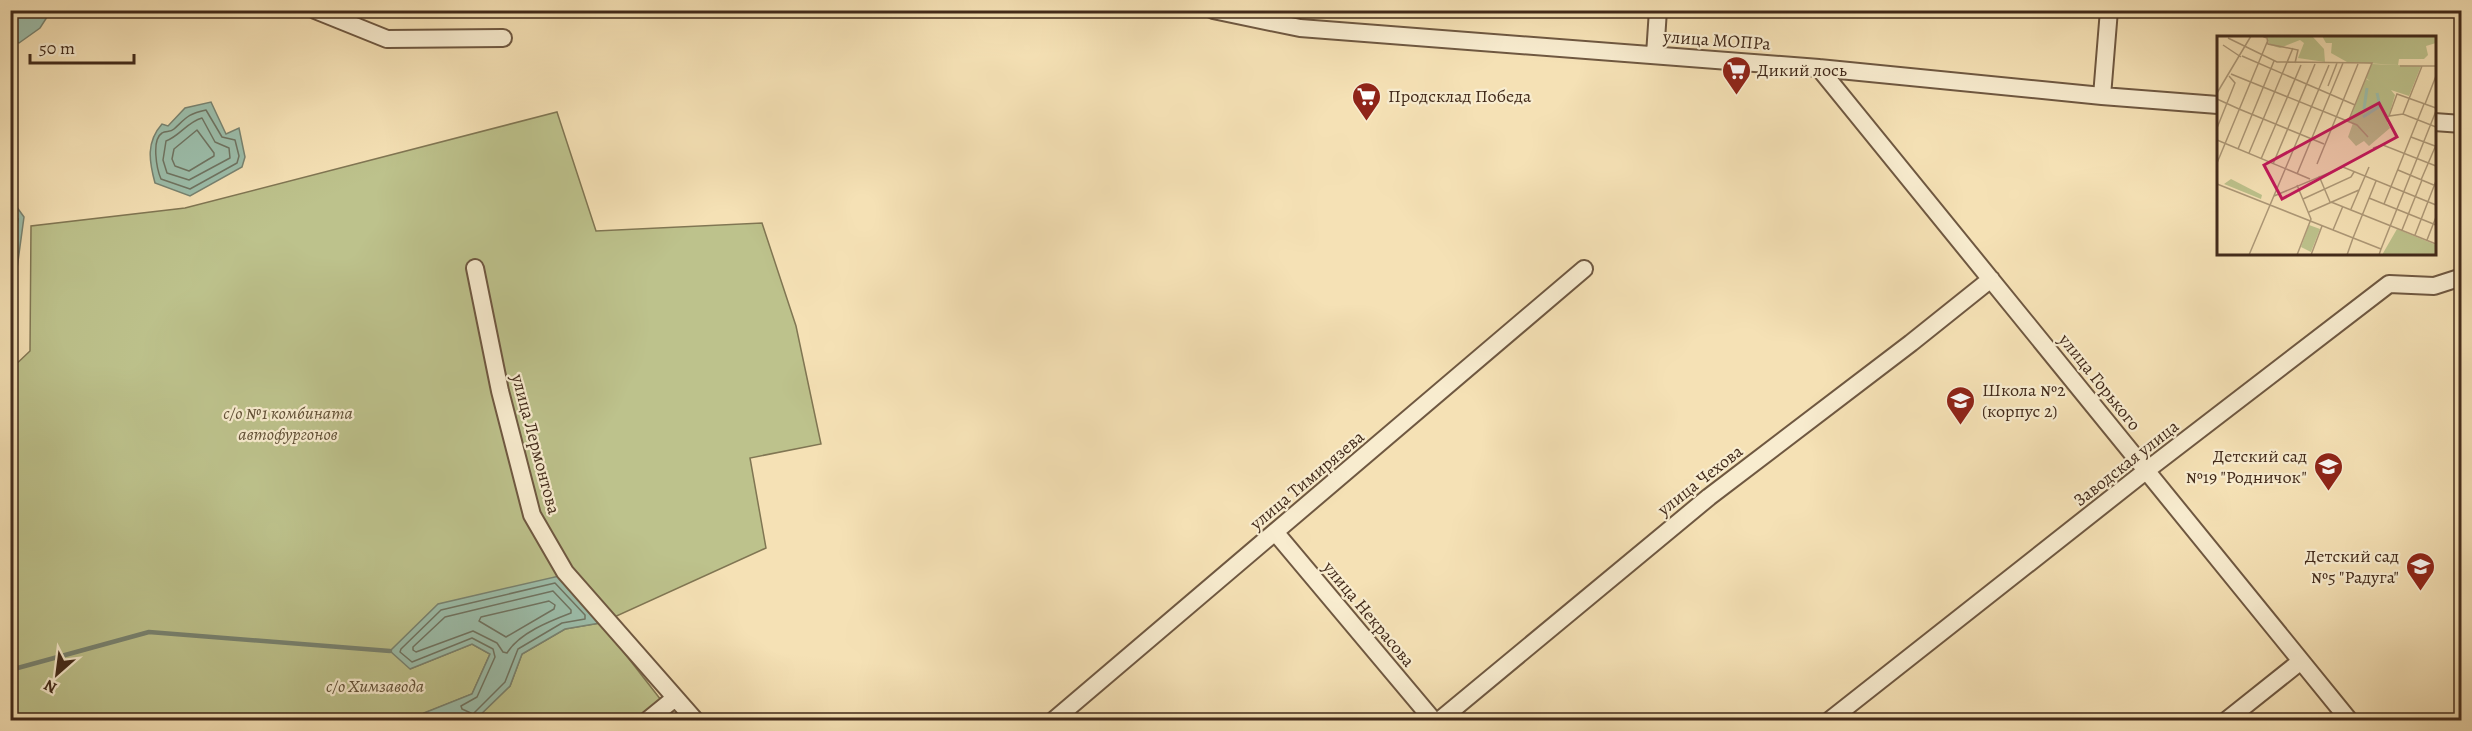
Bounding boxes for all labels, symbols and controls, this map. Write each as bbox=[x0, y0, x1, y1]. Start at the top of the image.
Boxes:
street label: улица МОПРа bbox=[1661, 24, 1772, 56]
scale bar bbox=[30, 27, 134, 65]
text: 50 m bbox=[39, 36, 75, 60]
inset map bbox=[2217, 36, 2436, 255]
supermarket icon: Дикий лось bbox=[1720, 54, 1752, 96]
place label: Дикий лось bbox=[1757, 58, 1847, 82]
supermarket icon: Продсклад Победа bbox=[1351, 80, 1383, 122]
place label: Продсклад Победа bbox=[1388, 84, 1532, 108]
street label: улица Горького bbox=[2053, 328, 2147, 436]
street label: улица Лермонтова bbox=[505, 370, 566, 517]
place label: Школа №2 (корпус 2) bbox=[1982, 378, 2066, 423]
school or university icon: Школа №2 (корпус 2) bbox=[1945, 384, 1977, 426]
park label: с/о №1 комбината автофургонов bbox=[223, 401, 353, 446]
street label: Заводская улица bbox=[2068, 414, 2184, 512]
street label: улица Тимирязева bbox=[1244, 425, 1370, 536]
street label: улица Чехова bbox=[1652, 439, 1748, 522]
place label: Детский сад №19 "Родничок" bbox=[2186, 444, 2307, 489]
school or university icon: Детский сад №19 "Родничок" bbox=[2312, 450, 2344, 492]
place label: Детский сад №5 "Радуга" bbox=[2305, 544, 2399, 589]
school or university icon: Детский сад №5 "Радуга" bbox=[2404, 550, 2436, 592]
street label: улица Некрасова bbox=[1317, 555, 1421, 673]
north arrow bbox=[27, 644, 87, 704]
text: N bbox=[40, 674, 61, 699]
park label: с/о Химзавода bbox=[326, 674, 424, 698]

